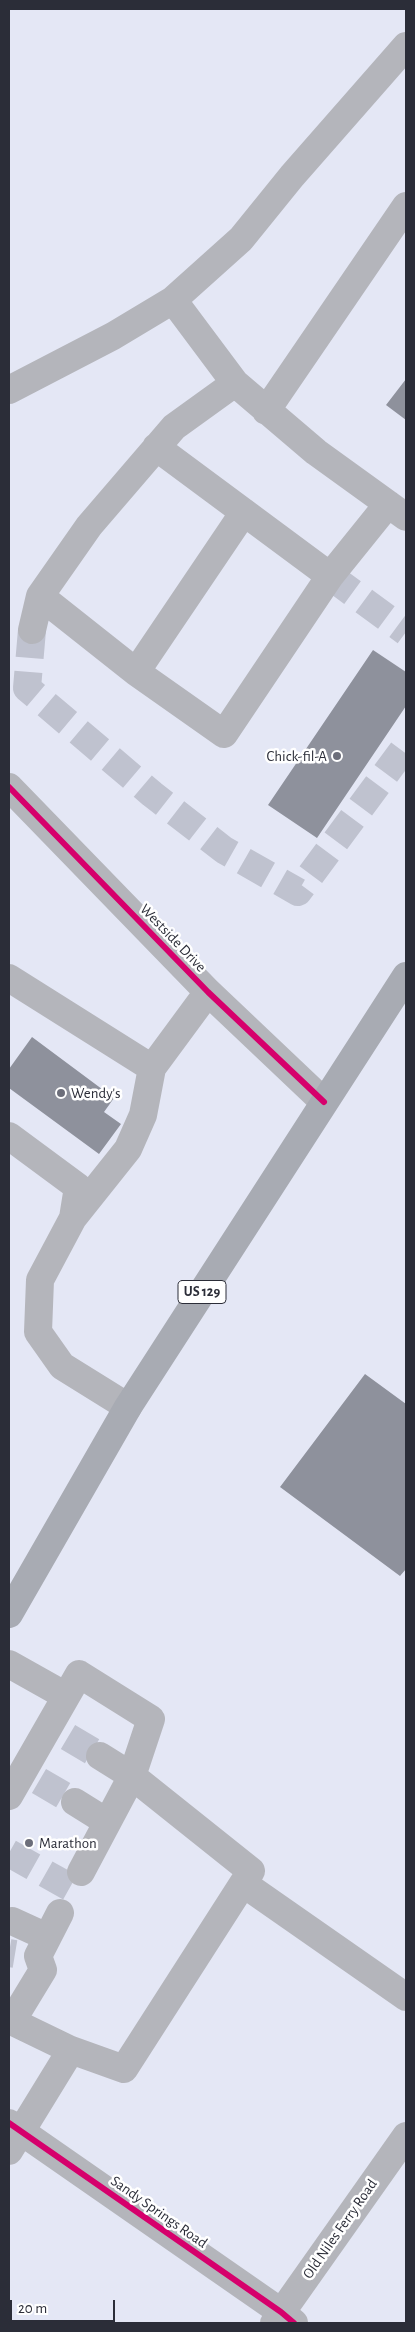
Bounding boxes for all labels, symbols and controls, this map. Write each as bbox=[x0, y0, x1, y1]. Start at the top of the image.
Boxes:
place label: Chick-fil-A bbox=[266, 747, 327, 765]
marker: Chick-fil-A bbox=[331, 750, 343, 762]
street label: Westside Drive bbox=[136, 900, 210, 976]
place label: Wendy's bbox=[71, 1084, 121, 1102]
marker: Wendy's bbox=[55, 1087, 67, 1099]
road number: US 129 bbox=[178, 1280, 226, 1304]
place label: Marathon bbox=[39, 1834, 97, 1852]
marker: Marathon bbox=[23, 1837, 35, 1849]
street label: Sandy Springs Road bbox=[107, 2172, 211, 2252]
street label: Old Niles Ferry Road bbox=[299, 2176, 381, 2282]
scale bar bbox=[12, 2290, 118, 2322]
text: 20 m bbox=[18, 2301, 47, 2316]

